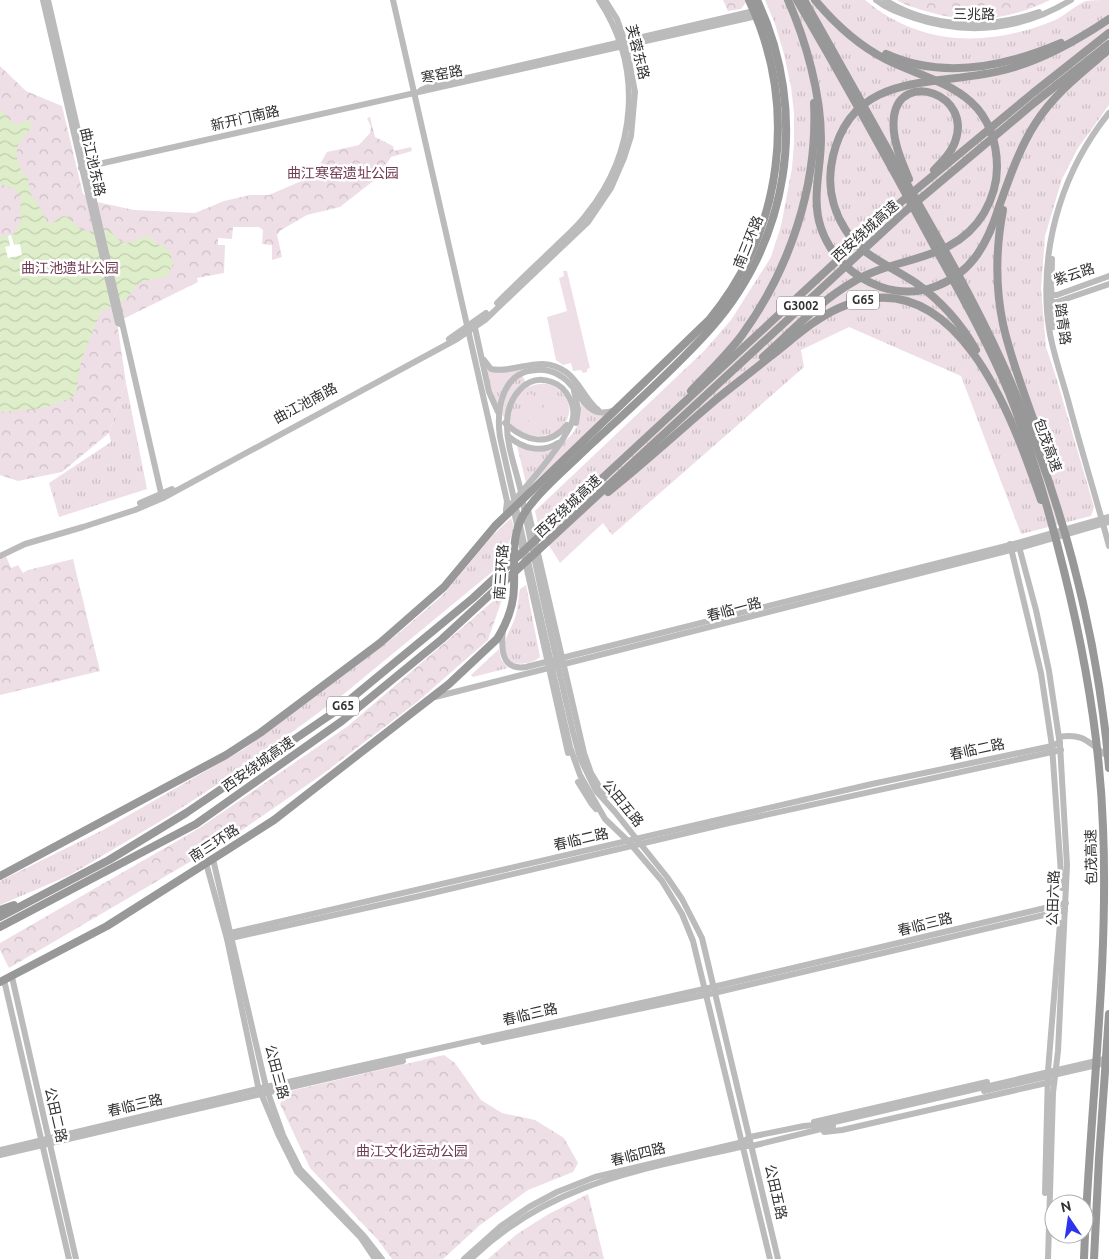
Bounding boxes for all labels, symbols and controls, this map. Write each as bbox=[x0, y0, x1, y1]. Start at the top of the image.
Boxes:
street label: 三兆路 bbox=[953, 6, 995, 22]
street label: 芙蓉东路 bbox=[623, 23, 653, 81]
street label: 寒窑路 bbox=[420, 62, 464, 86]
street label: 新开门南路 bbox=[209, 102, 281, 134]
street label: 曲江池东路 bbox=[77, 126, 109, 198]
park label: 曲江寒窑遗址公园 bbox=[287, 165, 399, 181]
street label: 西安绕城高速 bbox=[828, 197, 902, 265]
street label: 南三环路 bbox=[730, 213, 766, 271]
park label: 曲江池遗址公园 bbox=[21, 260, 119, 276]
street label: 紫云路 bbox=[1052, 260, 1096, 288]
road number: G65 bbox=[847, 290, 879, 310]
road number: G3002 bbox=[777, 296, 825, 316]
street label: 踏青路 bbox=[1052, 302, 1074, 346]
street label: 曲江池南路 bbox=[270, 380, 340, 426]
street label: 包茂高速 bbox=[1031, 416, 1065, 474]
street label: 西安绕城高速 bbox=[532, 472, 604, 540]
street label: 南三环路 bbox=[491, 544, 511, 600]
street label: 春临一路 bbox=[705, 594, 763, 624]
road number: G65 bbox=[327, 696, 359, 716]
street label: 西安绕城高速 bbox=[219, 733, 297, 795]
street label: 春临二路 bbox=[948, 735, 1006, 763]
street label: 公田五路 bbox=[599, 776, 647, 830]
street label: 南三环路 bbox=[186, 821, 242, 865]
street label: 春临二路 bbox=[552, 825, 610, 853]
street label: 包茂高速 bbox=[1083, 829, 1099, 885]
street label: 公田六路 bbox=[1044, 870, 1062, 926]
street label: 春临三路 bbox=[896, 909, 954, 939]
street label: 春临三路 bbox=[501, 1000, 559, 1028]
street label: 公田三路 bbox=[262, 1043, 292, 1101]
street label: 公田二路 bbox=[42, 1086, 70, 1144]
street label: 春临三路 bbox=[106, 1091, 164, 1119]
street label: 春临四路 bbox=[609, 1139, 667, 1169]
park label: 曲江文化运动公园 bbox=[356, 1143, 468, 1159]
street label: 公田五路 bbox=[762, 1163, 790, 1221]
north arrow bbox=[1044, 1194, 1094, 1244]
text: N bbox=[1059, 1197, 1073, 1215]

